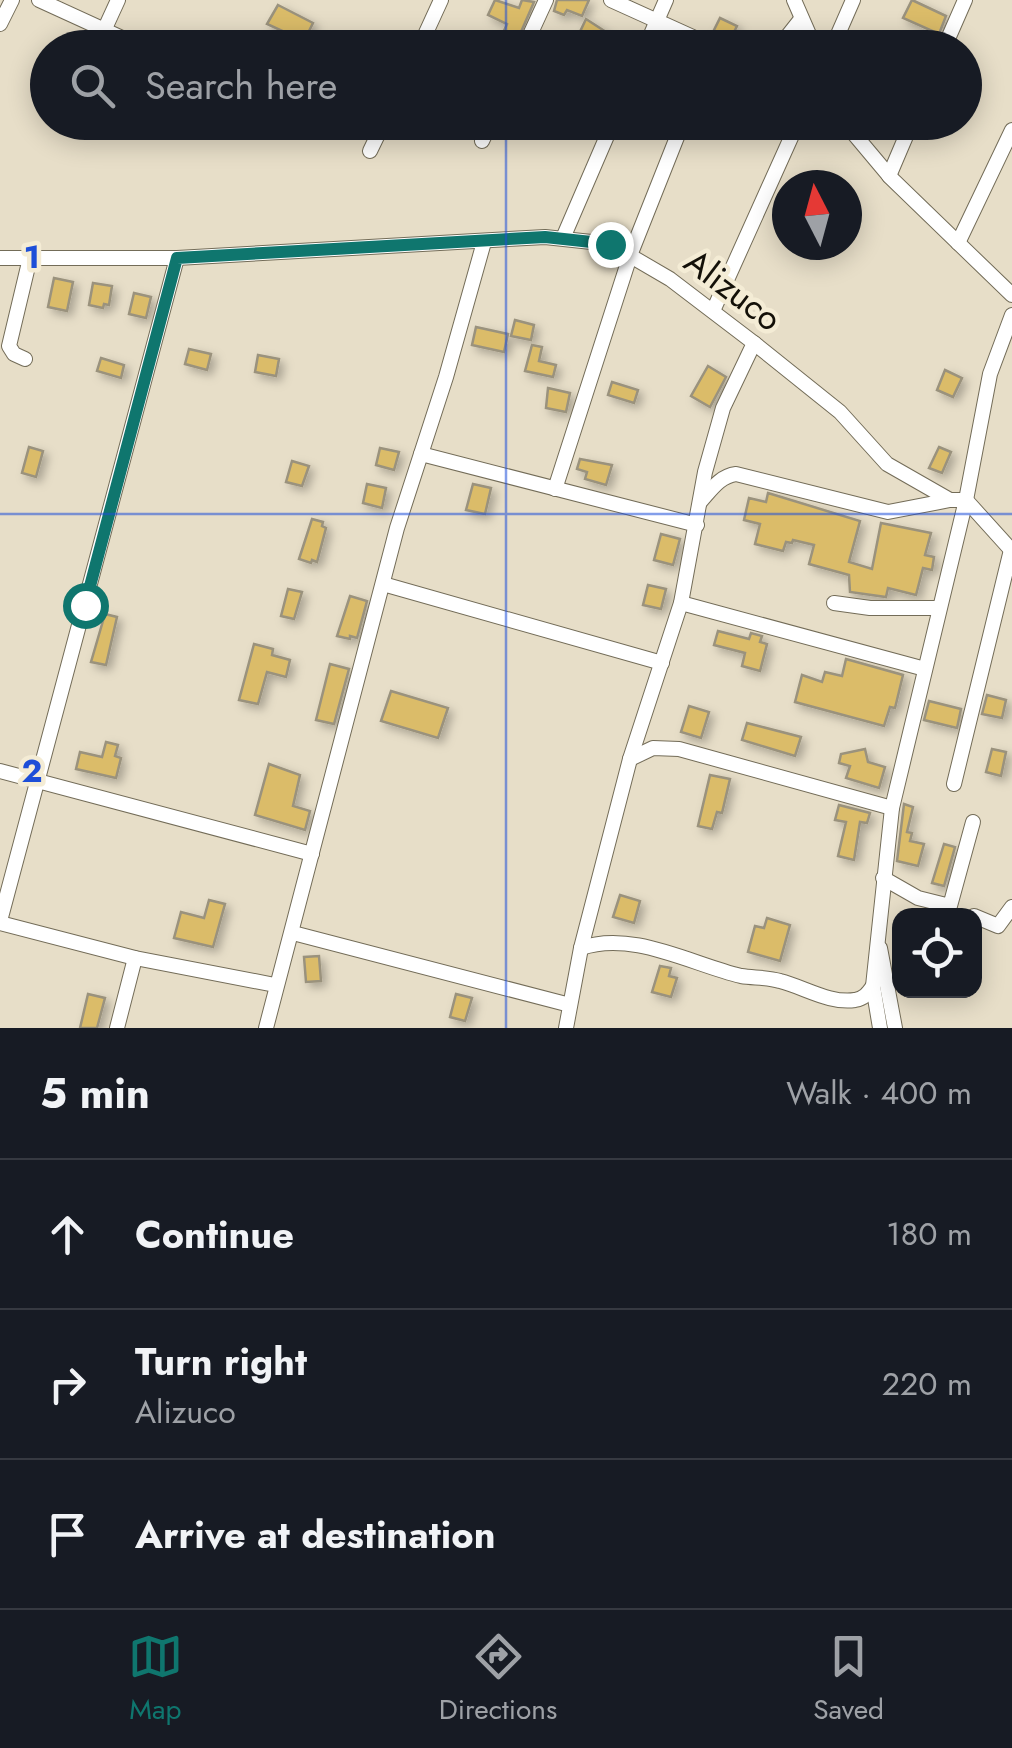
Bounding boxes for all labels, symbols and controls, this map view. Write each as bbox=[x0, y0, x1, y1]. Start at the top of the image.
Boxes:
search box bbox=[30, 30, 982, 140]
icon: search bbox=[65, 58, 120, 113]
text: Search here bbox=[145, 58, 337, 113]
north arrow bbox=[772, 170, 862, 260]
route end bbox=[588, 222, 634, 268]
text: 1 bbox=[24, 234, 40, 280]
street label: Alizuco bbox=[674, 237, 792, 343]
route start bbox=[63, 583, 109, 629]
text: 2 bbox=[22, 748, 43, 794]
map controls bbox=[892, 908, 982, 998]
button: locate bbox=[892, 908, 982, 998]
text: 5 min bbox=[40, 1063, 150, 1124]
text: Walk · 400 m bbox=[786, 1070, 972, 1116]
icon: ahead bbox=[40, 1207, 95, 1262]
text: Continue bbox=[135, 1207, 294, 1262]
text: 180 m bbox=[886, 1211, 972, 1257]
text: Turn right bbox=[135, 1334, 307, 1389]
icon: right bbox=[40, 1357, 95, 1412]
text: 220 m bbox=[882, 1361, 972, 1407]
text: Alizuco bbox=[135, 1389, 236, 1435]
icon: arrive bbox=[40, 1507, 95, 1562]
text: Arrive at destination bbox=[135, 1507, 496, 1562]
tab: Map bbox=[128, 1629, 183, 1730]
tab: Directions bbox=[439, 1629, 557, 1730]
tab: Saved bbox=[813, 1629, 884, 1730]

